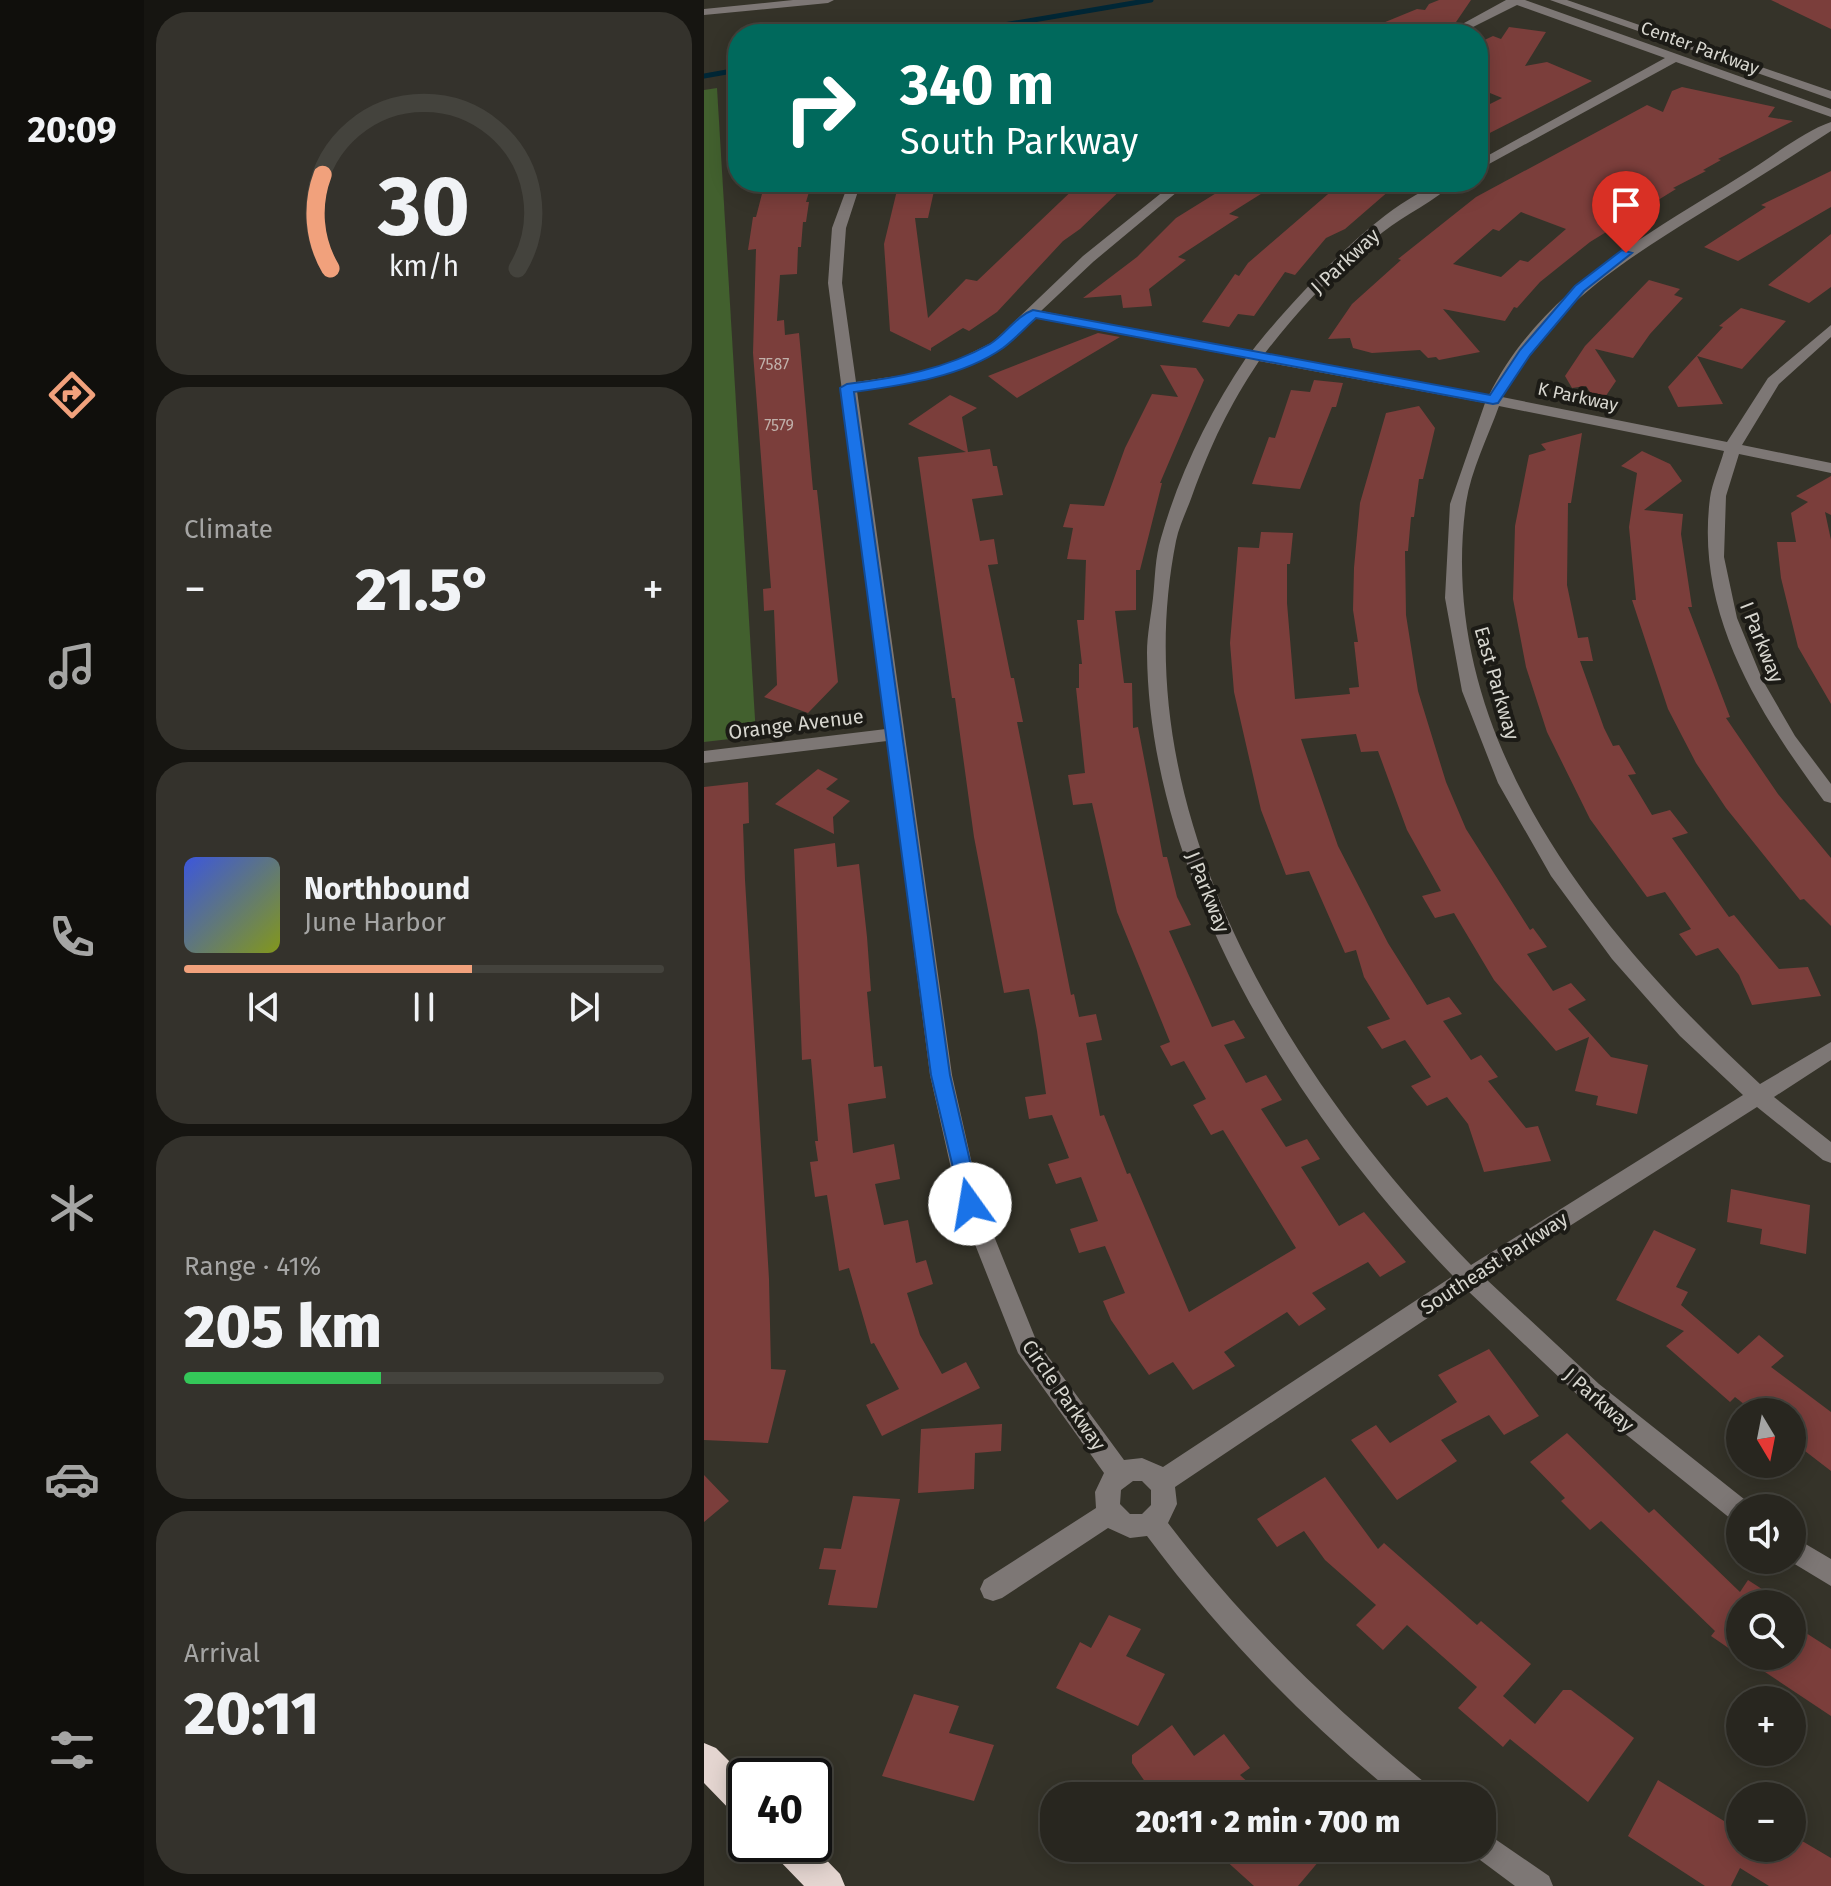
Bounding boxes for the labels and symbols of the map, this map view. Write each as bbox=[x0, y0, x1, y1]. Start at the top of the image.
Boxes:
street label: Center Parkway bbox=[1638, 16, 1762, 80]
pin bbox=[1592, 171, 1660, 253]
street label: J Parkway bbox=[1306, 223, 1384, 299]
house number: 7587 bbox=[759, 355, 789, 374]
street label: K Parkway bbox=[1536, 378, 1620, 416]
house number: 7579 bbox=[764, 416, 794, 435]
street label: I Parkway bbox=[1735, 598, 1789, 686]
street label: East Parkway bbox=[1469, 624, 1525, 743]
street label: Orange Avenue bbox=[727, 704, 865, 744]
street label: J Parkway bbox=[1181, 848, 1235, 936]
position arrow bbox=[928, 1162, 1012, 1246]
street label: Southeast Parkway bbox=[1416, 1206, 1572, 1319]
street label: Circle Parkway bbox=[1017, 1335, 1111, 1455]
street label: J Parkway bbox=[1559, 1363, 1639, 1437]
north arrow bbox=[1726, 1398, 1806, 1478]
speed limit sign: 40 bbox=[728, 1758, 832, 1862]

